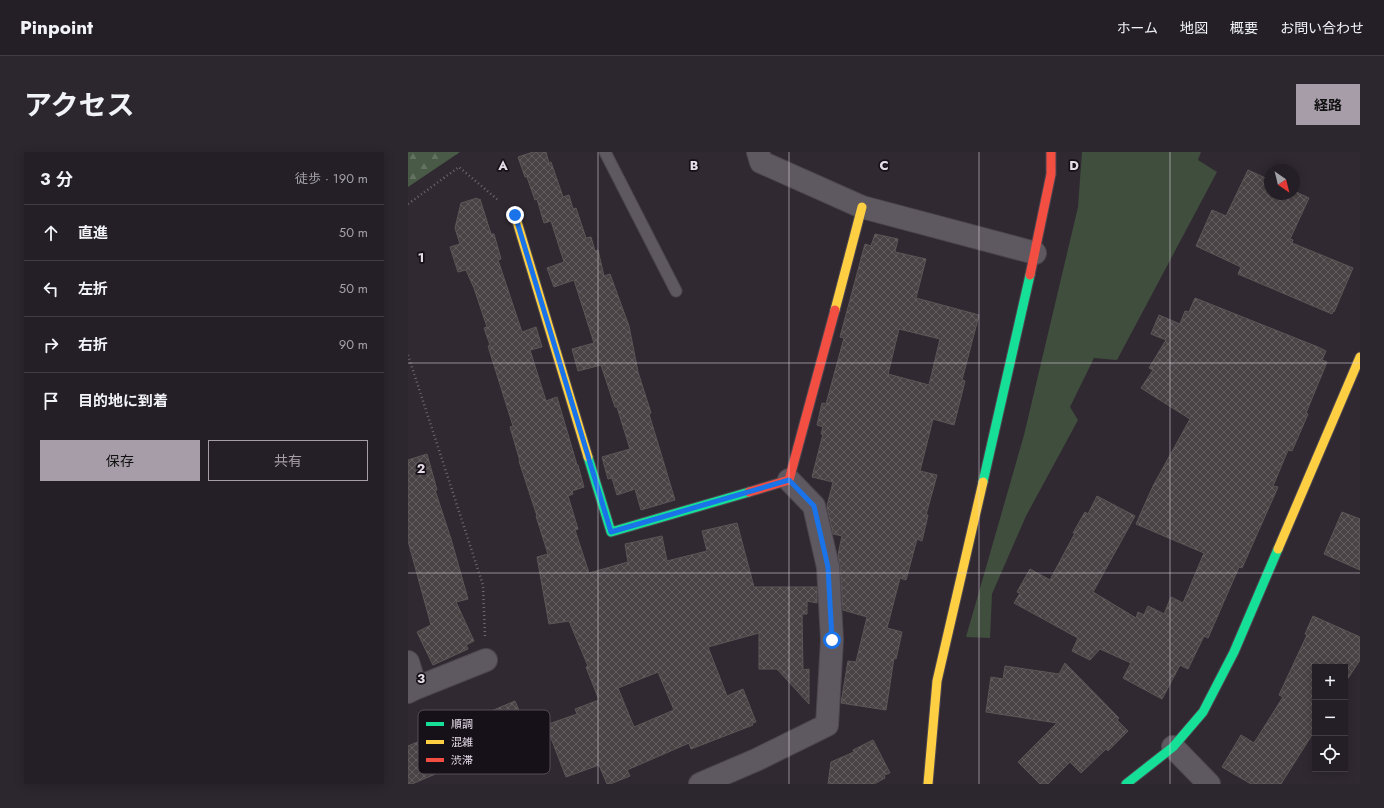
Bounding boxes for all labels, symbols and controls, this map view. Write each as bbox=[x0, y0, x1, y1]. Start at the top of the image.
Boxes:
text: Pinpoint bbox=[20, 14, 93, 41]
text: ホーム bbox=[1116, 18, 1158, 38]
text: 地図 bbox=[1180, 18, 1208, 38]
text: 概要 bbox=[1230, 18, 1258, 38]
text: お問い合わせ bbox=[1280, 18, 1364, 38]
button: 経路 bbox=[1296, 84, 1360, 125]
text: アクセス bbox=[24, 85, 135, 126]
text: A bbox=[497, 156, 508, 175]
text: B bbox=[690, 156, 699, 175]
text: C bbox=[879, 156, 889, 175]
text: D bbox=[1069, 156, 1079, 175]
north arrow bbox=[1264, 164, 1300, 200]
text: 3 分 bbox=[40, 167, 73, 191]
text: 徒歩 · 190 m bbox=[295, 169, 368, 188]
route end bbox=[506, 206, 524, 224]
icon: ahead bbox=[40, 222, 62, 244]
text: 直進 bbox=[78, 222, 108, 244]
text: 50 m bbox=[339, 223, 368, 242]
text: 1 bbox=[418, 248, 424, 267]
icon: left bbox=[40, 278, 62, 300]
text: 左折 bbox=[78, 278, 108, 300]
text: 50 m bbox=[339, 279, 368, 298]
icon: right bbox=[40, 334, 62, 356]
text: 右折 bbox=[78, 334, 108, 356]
text: 90 m bbox=[339, 335, 368, 354]
icon: arrive bbox=[40, 390, 62, 412]
text: 目的地に到着 bbox=[78, 390, 168, 412]
button: 保存 bbox=[40, 440, 200, 481]
button: 共有 bbox=[208, 440, 368, 481]
text: 2 bbox=[417, 459, 425, 478]
route start bbox=[823, 631, 841, 649]
map controls bbox=[1312, 664, 1348, 772]
button: + bbox=[1312, 664, 1348, 700]
text: 3 bbox=[417, 669, 425, 688]
button: − bbox=[1312, 700, 1348, 736]
legend bbox=[418, 710, 550, 774]
text: 順調 bbox=[451, 716, 473, 732]
text: 混雑 bbox=[451, 734, 473, 750]
button: locate bbox=[1312, 736, 1348, 772]
text: 渋滞 bbox=[451, 752, 473, 768]

